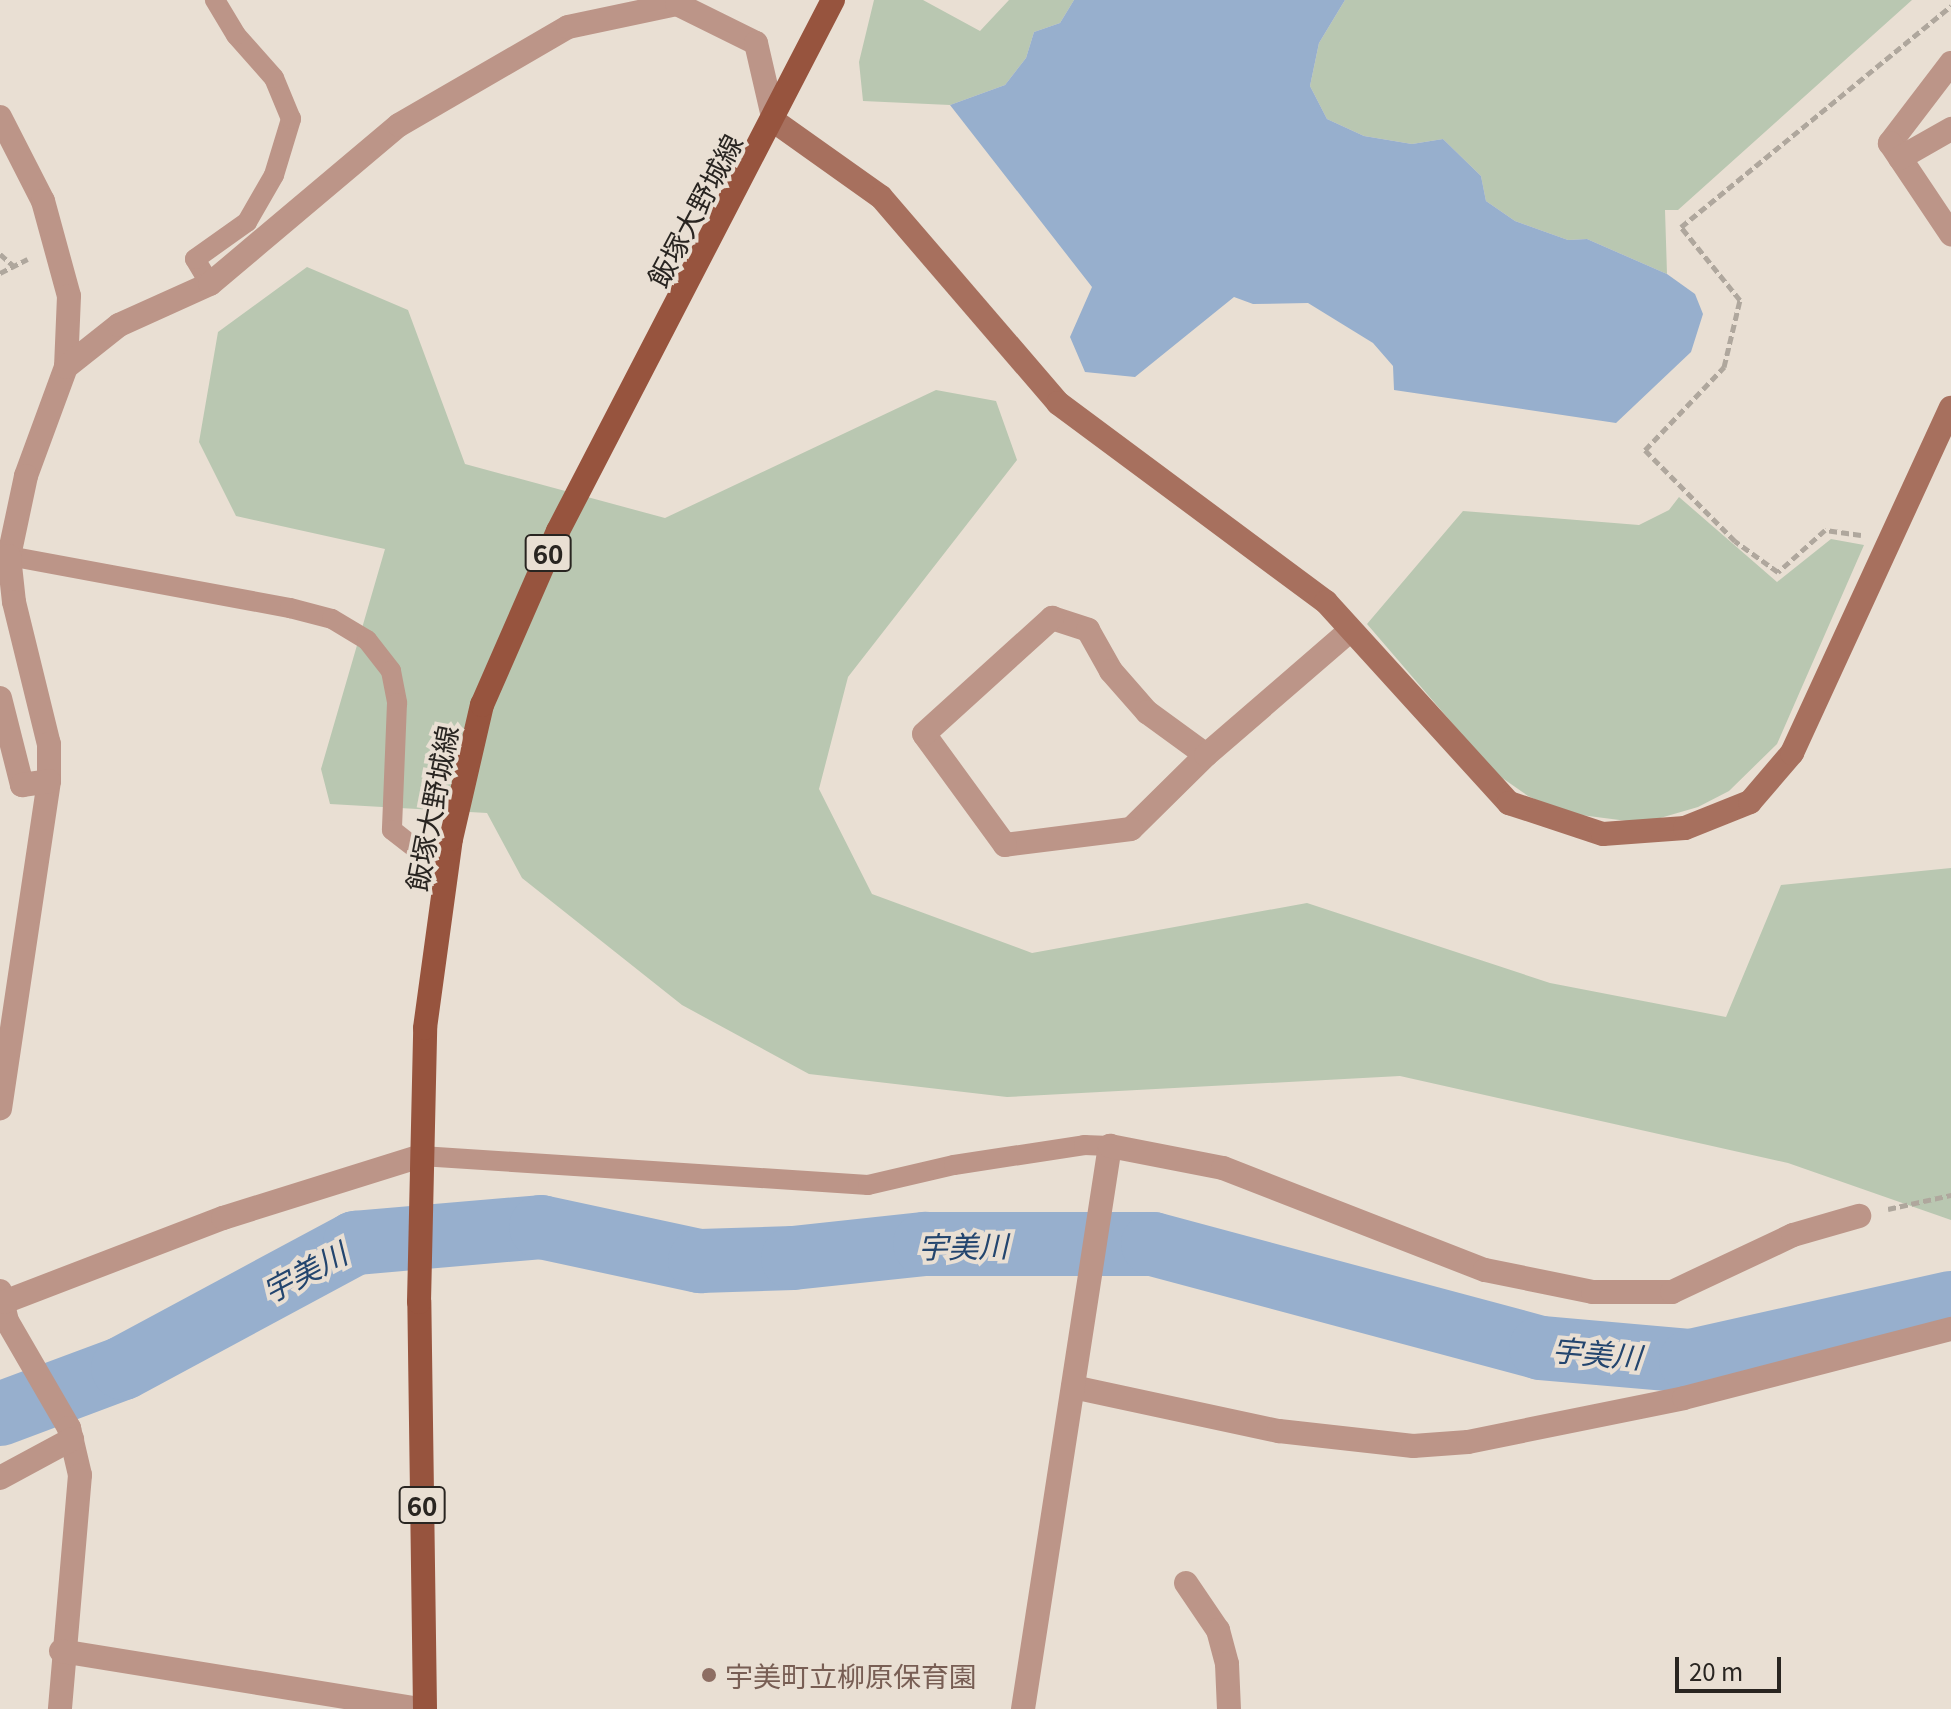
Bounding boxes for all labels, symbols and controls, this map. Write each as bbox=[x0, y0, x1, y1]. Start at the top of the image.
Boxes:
street label: 飯塚大野城線 bbox=[640, 128, 748, 292]
road number: 60 bbox=[524, 531, 572, 575]
street label: 飯塚大野城線 bbox=[398, 722, 464, 894]
water label: 宇美川 bbox=[918, 1226, 1008, 1264]
water label: 宇美川 bbox=[256, 1234, 352, 1308]
water label: 宇美川 bbox=[1551, 1330, 1643, 1374]
road number: 60 bbox=[398, 1483, 446, 1527]
scale bar bbox=[1679, 1641, 1785, 1691]
text: 20 m bbox=[1689, 1653, 1743, 1688]
place label: 宇美町立柳原保育園 bbox=[725, 1658, 977, 1692]
marker: 宇美町立柳原保育園 bbox=[700, 1666, 718, 1684]

